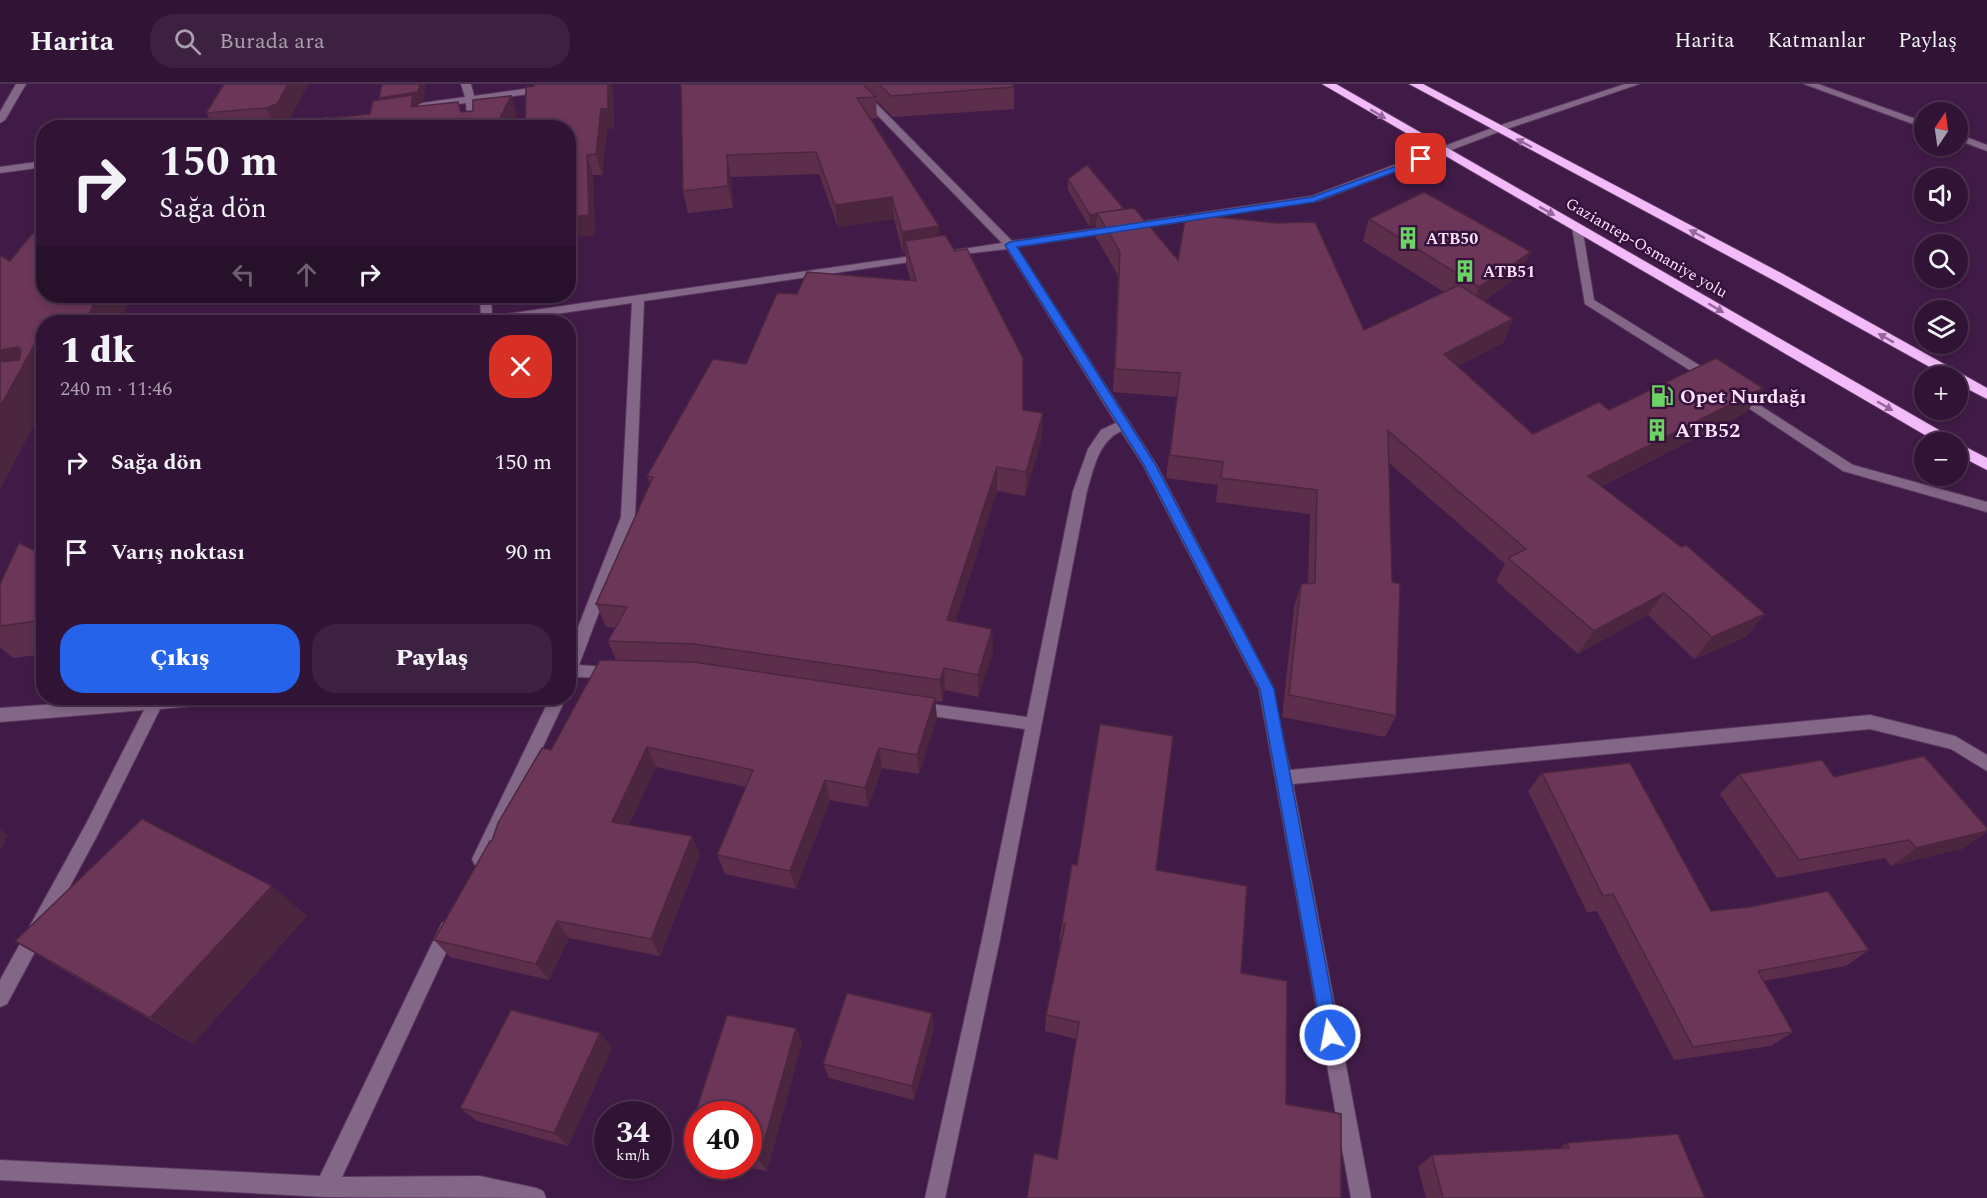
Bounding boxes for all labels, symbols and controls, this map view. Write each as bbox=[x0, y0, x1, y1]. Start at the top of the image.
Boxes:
search box bbox=[150, 14, 570, 68]
text: Harita bbox=[30, 20, 114, 63]
icon: search bbox=[171, 25, 204, 58]
text: Burada ara bbox=[219, 25, 325, 58]
text: Harita bbox=[1675, 25, 1734, 57]
text: Katmanlar bbox=[1767, 25, 1865, 57]
text: Paylaş bbox=[1898, 25, 1957, 57]
north arrow bbox=[1914, 102, 1968, 156]
map controls bbox=[1914, 102, 1968, 486]
one-way arrow bbox=[1370, 108, 1386, 119]
text: 150 m bbox=[159, 131, 278, 194]
pin bbox=[1395, 133, 1446, 184]
one-way arrow bbox=[1516, 138, 1533, 148]
icon: arrive bbox=[1404, 142, 1437, 175]
icon: right bbox=[60, 144, 138, 222]
button: sound bbox=[1914, 168, 1968, 222]
text: Sağa dön bbox=[159, 188, 267, 230]
street label: Gaziantep-Osmaniye yolu bbox=[1561, 192, 1732, 304]
one-way arrow bbox=[1539, 205, 1556, 215]
building icon: ATB50 bbox=[1395, 225, 1421, 251]
place label: ATB50 bbox=[1426, 227, 1478, 251]
one-way arrow bbox=[1688, 229, 1705, 239]
button: search bbox=[1914, 234, 1968, 288]
icon: left bbox=[227, 258, 260, 291]
icon: ahead bbox=[290, 258, 323, 291]
icon: right bbox=[353, 258, 386, 291]
building icon: ATB51 bbox=[1452, 258, 1478, 284]
place label: ATB51 bbox=[1483, 260, 1535, 284]
button: layers bbox=[1914, 300, 1968, 354]
one-way arrow bbox=[1708, 303, 1725, 313]
text: 1 dk bbox=[60, 324, 135, 379]
one-way arrow bbox=[1877, 333, 1894, 343]
button: close bbox=[489, 335, 552, 398]
button: + bbox=[1914, 366, 1968, 420]
text: 240 m · 11:46 bbox=[60, 374, 172, 404]
place label: Opet Nurdağı bbox=[1680, 382, 1807, 412]
fuel station icon: Opet Nurdağı bbox=[1649, 383, 1675, 409]
one-way arrow bbox=[1877, 401, 1894, 411]
place label: ATB52 bbox=[1675, 416, 1740, 446]
building icon: ATB52 bbox=[1644, 417, 1670, 443]
button: − bbox=[1914, 432, 1968, 486]
icon: right bbox=[60, 446, 93, 479]
text: Sağa dön bbox=[111, 446, 202, 479]
text: 150 m bbox=[495, 446, 552, 479]
icon: arrive bbox=[60, 536, 93, 569]
text: Varış noktası bbox=[111, 536, 245, 569]
text: 90 m bbox=[506, 536, 552, 569]
button: Çıkış bbox=[60, 624, 300, 693]
button: Paylaş bbox=[312, 624, 552, 693]
position arrow bbox=[1298, 1003, 1362, 1067]
speed limit sign: 40 bbox=[684, 1101, 762, 1179]
text: 34 bbox=[616, 1110, 650, 1156]
text: km/h bbox=[616, 1144, 650, 1167]

